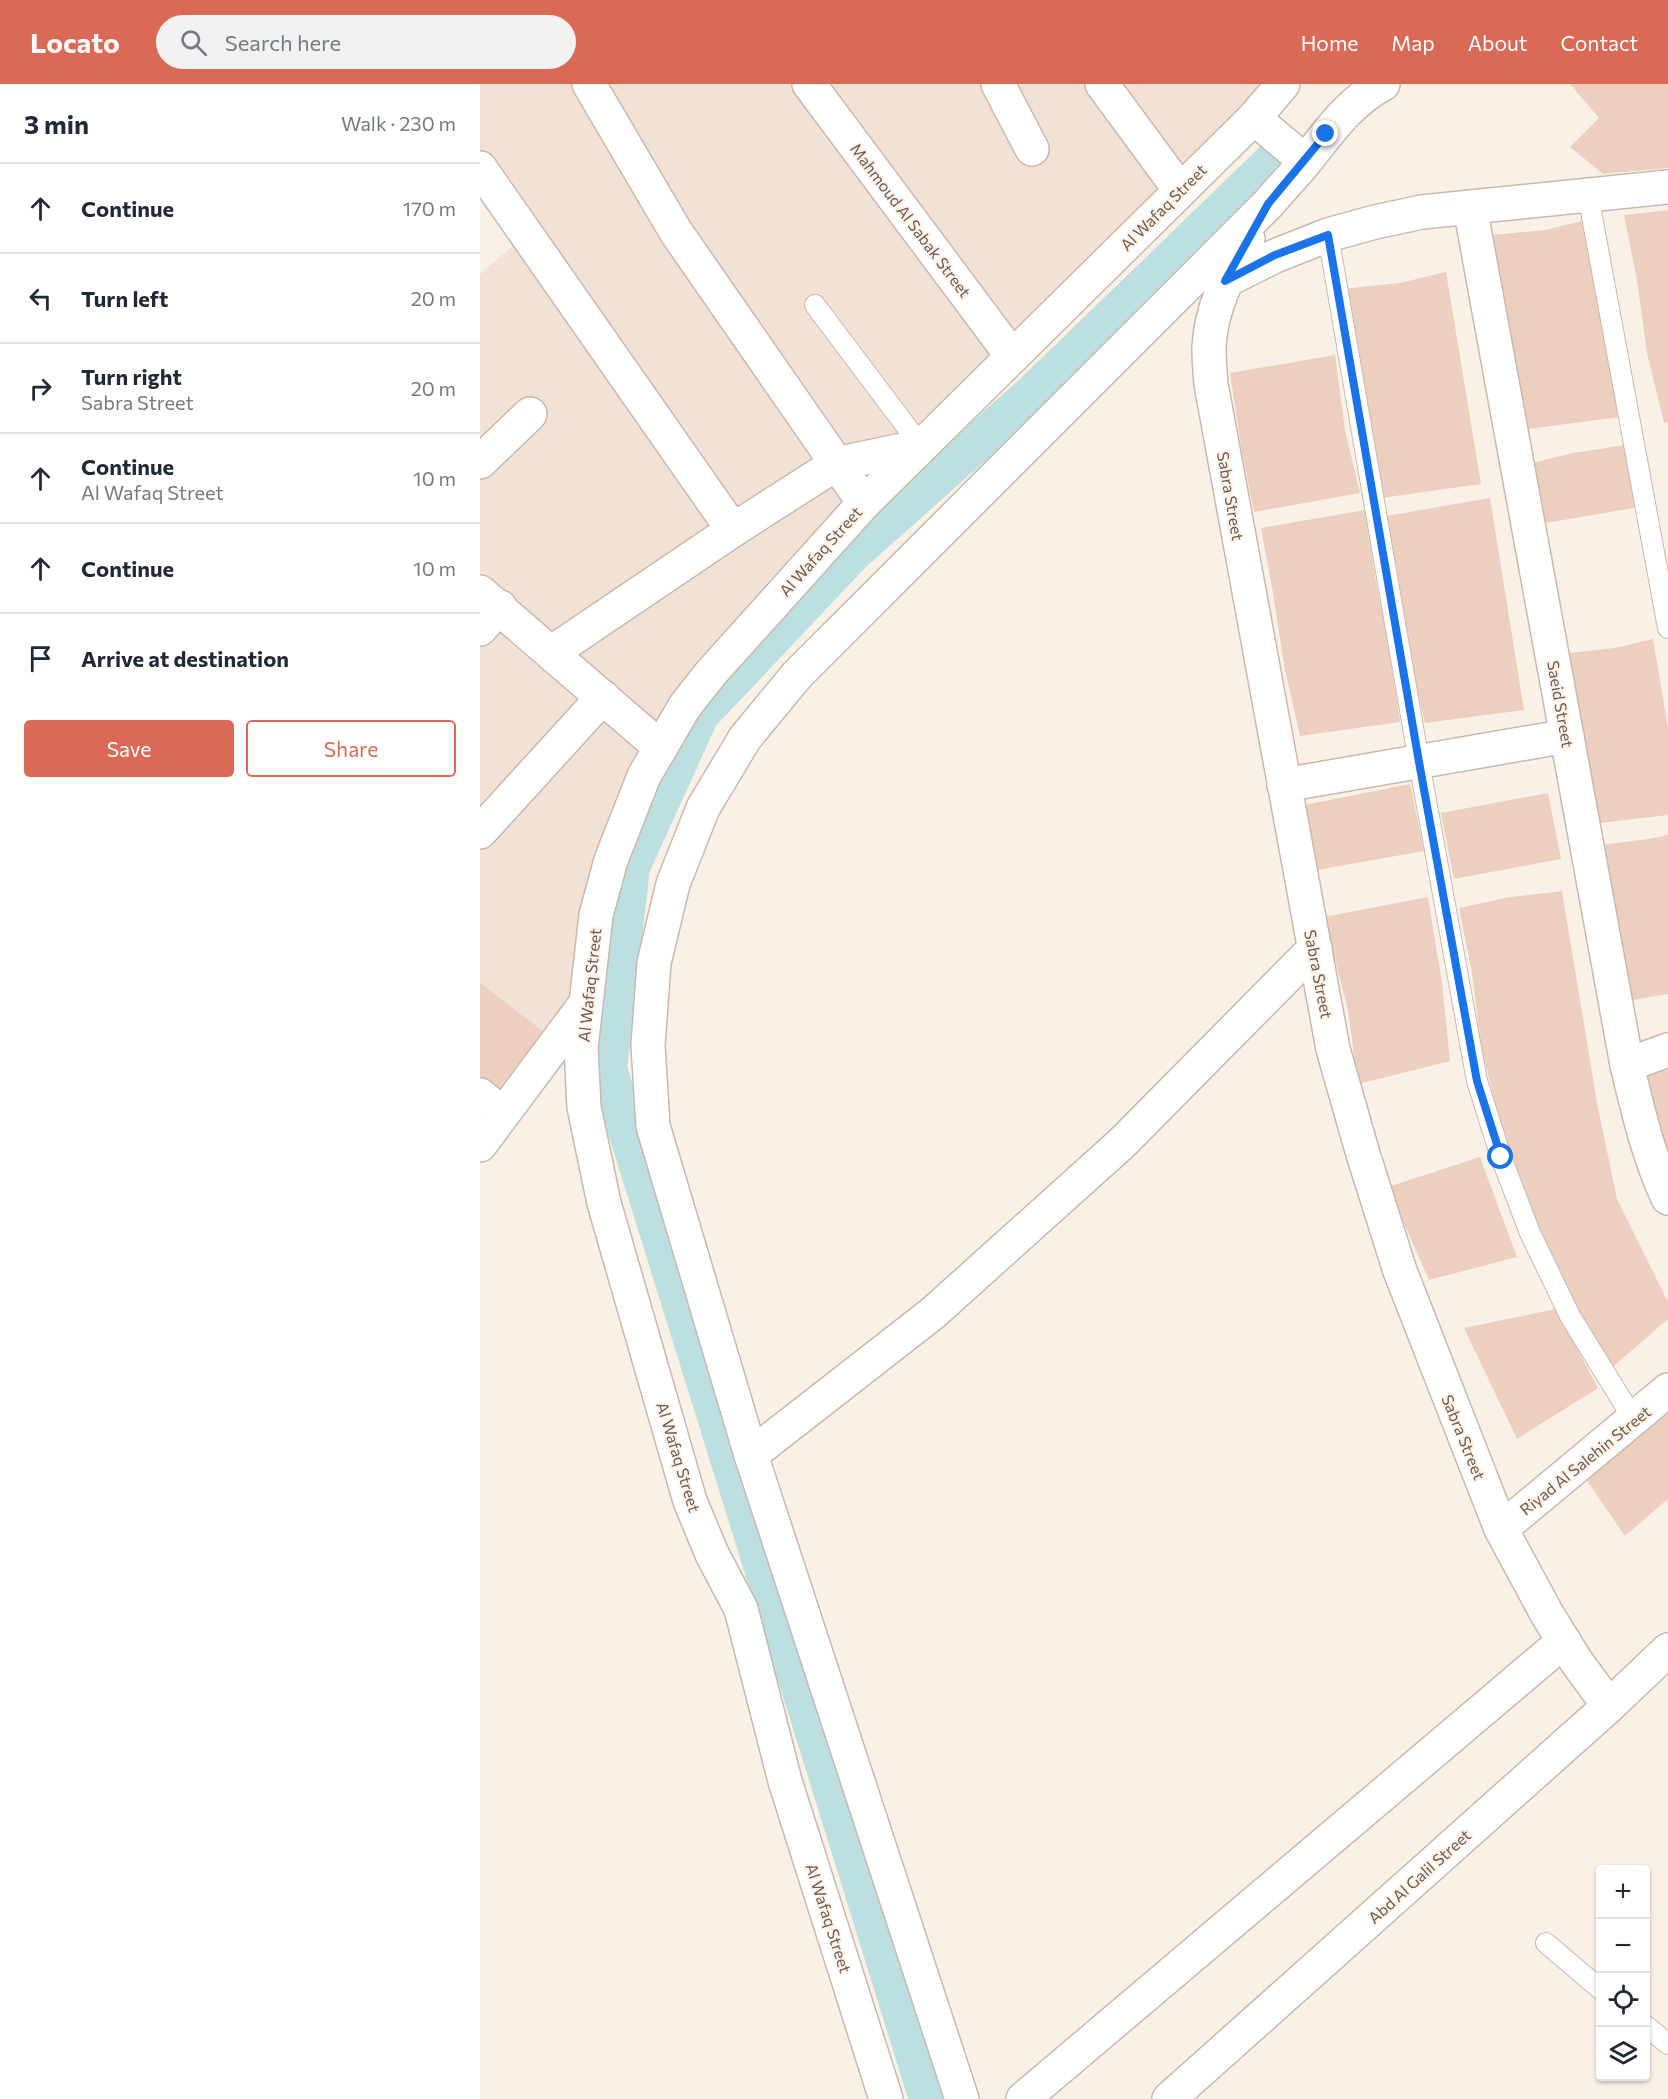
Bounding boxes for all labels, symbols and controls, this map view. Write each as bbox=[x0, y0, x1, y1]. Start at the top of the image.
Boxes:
search box bbox=[156, 15, 576, 69]
text: Locato bbox=[30, 25, 120, 59]
icon: search bbox=[177, 26, 210, 59]
text: Search here bbox=[225, 29, 341, 56]
text: Home bbox=[1301, 30, 1358, 55]
text: Map bbox=[1391, 30, 1435, 55]
text: About bbox=[1468, 30, 1527, 55]
text: Contact bbox=[1560, 30, 1638, 55]
text: 3 min bbox=[24, 108, 89, 139]
text: Walk · 230 m bbox=[341, 111, 456, 135]
route end bbox=[1312, 120, 1338, 146]
street label: Mahmoud Al Sabak Street bbox=[847, 139, 975, 301]
street label: Al Wafaq Street bbox=[1116, 160, 1210, 254]
icon: ahead bbox=[24, 192, 57, 225]
text: Continue bbox=[81, 195, 174, 222]
text: 170 m bbox=[403, 196, 456, 220]
icon: left bbox=[24, 282, 57, 315]
text: Turn left bbox=[81, 285, 168, 312]
text: 20 m bbox=[411, 286, 456, 310]
text: Turn right bbox=[81, 363, 182, 390]
icon: right bbox=[24, 372, 57, 405]
text: 20 m bbox=[411, 376, 456, 400]
text: Sabra Street bbox=[81, 390, 194, 414]
street label: Sabra Street bbox=[1214, 450, 1248, 542]
text: Continue bbox=[81, 453, 174, 480]
icon: ahead bbox=[24, 462, 57, 495]
text: 10 m bbox=[413, 466, 456, 490]
text: Al Wafaq Street bbox=[81, 480, 224, 504]
street label: Al Wafaq Street bbox=[775, 502, 866, 600]
icon: ahead bbox=[24, 552, 57, 585]
text: Continue bbox=[81, 555, 174, 582]
text: 10 m bbox=[413, 556, 456, 580]
icon: arrive bbox=[24, 642, 57, 675]
text: Arrive at destination bbox=[81, 645, 289, 672]
street label: Saeid Street bbox=[1544, 659, 1578, 749]
button: Save bbox=[24, 720, 234, 777]
button: Share bbox=[246, 720, 456, 777]
street label: Al Wafaq Street bbox=[574, 927, 604, 1043]
street label: Sabra Street bbox=[1301, 928, 1337, 1020]
route start bbox=[1487, 1143, 1513, 1169]
street label: Sabra Street bbox=[1438, 1392, 1490, 1483]
street label: Al Wafaq Street bbox=[653, 1400, 705, 1515]
street label: Riyad Al Salehin Street bbox=[1516, 1401, 1655, 1519]
street label: Abd Al Galil Street bbox=[1364, 1825, 1475, 1927]
street label: Al Wafaq Street bbox=[802, 1861, 856, 1976]
map controls bbox=[1596, 1865, 1650, 2081]
button: + bbox=[1596, 1865, 1650, 1919]
button: − bbox=[1596, 1919, 1650, 1973]
button: locate bbox=[1596, 1973, 1650, 2027]
button: layers bbox=[1596, 2027, 1650, 2081]

